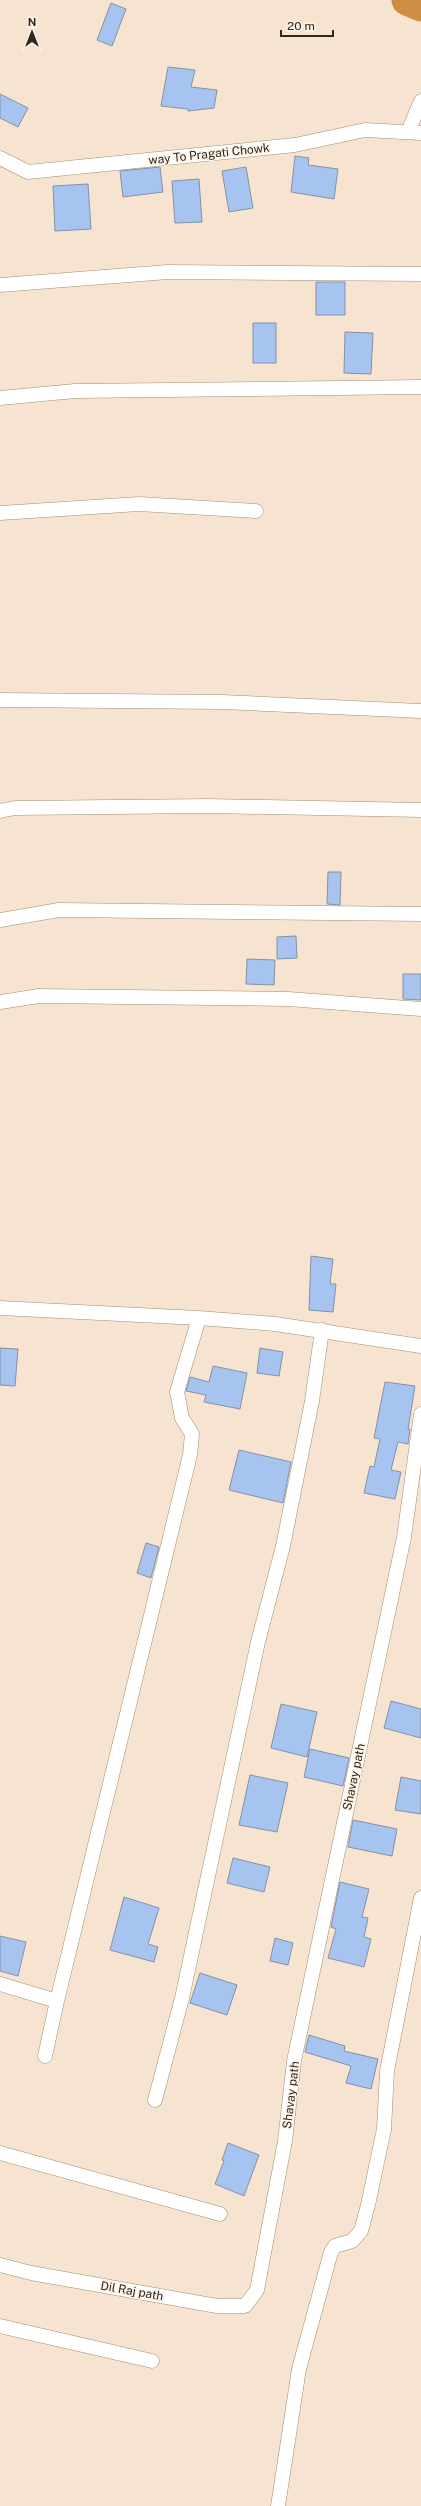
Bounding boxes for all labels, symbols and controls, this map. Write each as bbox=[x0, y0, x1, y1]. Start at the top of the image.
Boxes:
north arrow bbox=[12, 12, 52, 52]
scale bar bbox=[281, 12, 333, 38]
text: N bbox=[28, 16, 36, 28]
text: 20 m bbox=[287, 19, 315, 33]
street label: way To Pragati Chowk bbox=[148, 141, 271, 167]
street label: Shavay path bbox=[340, 1742, 368, 1812]
street label: Shavay path bbox=[280, 2060, 302, 2130]
street label: Dil Raj path bbox=[99, 2279, 165, 2303]

